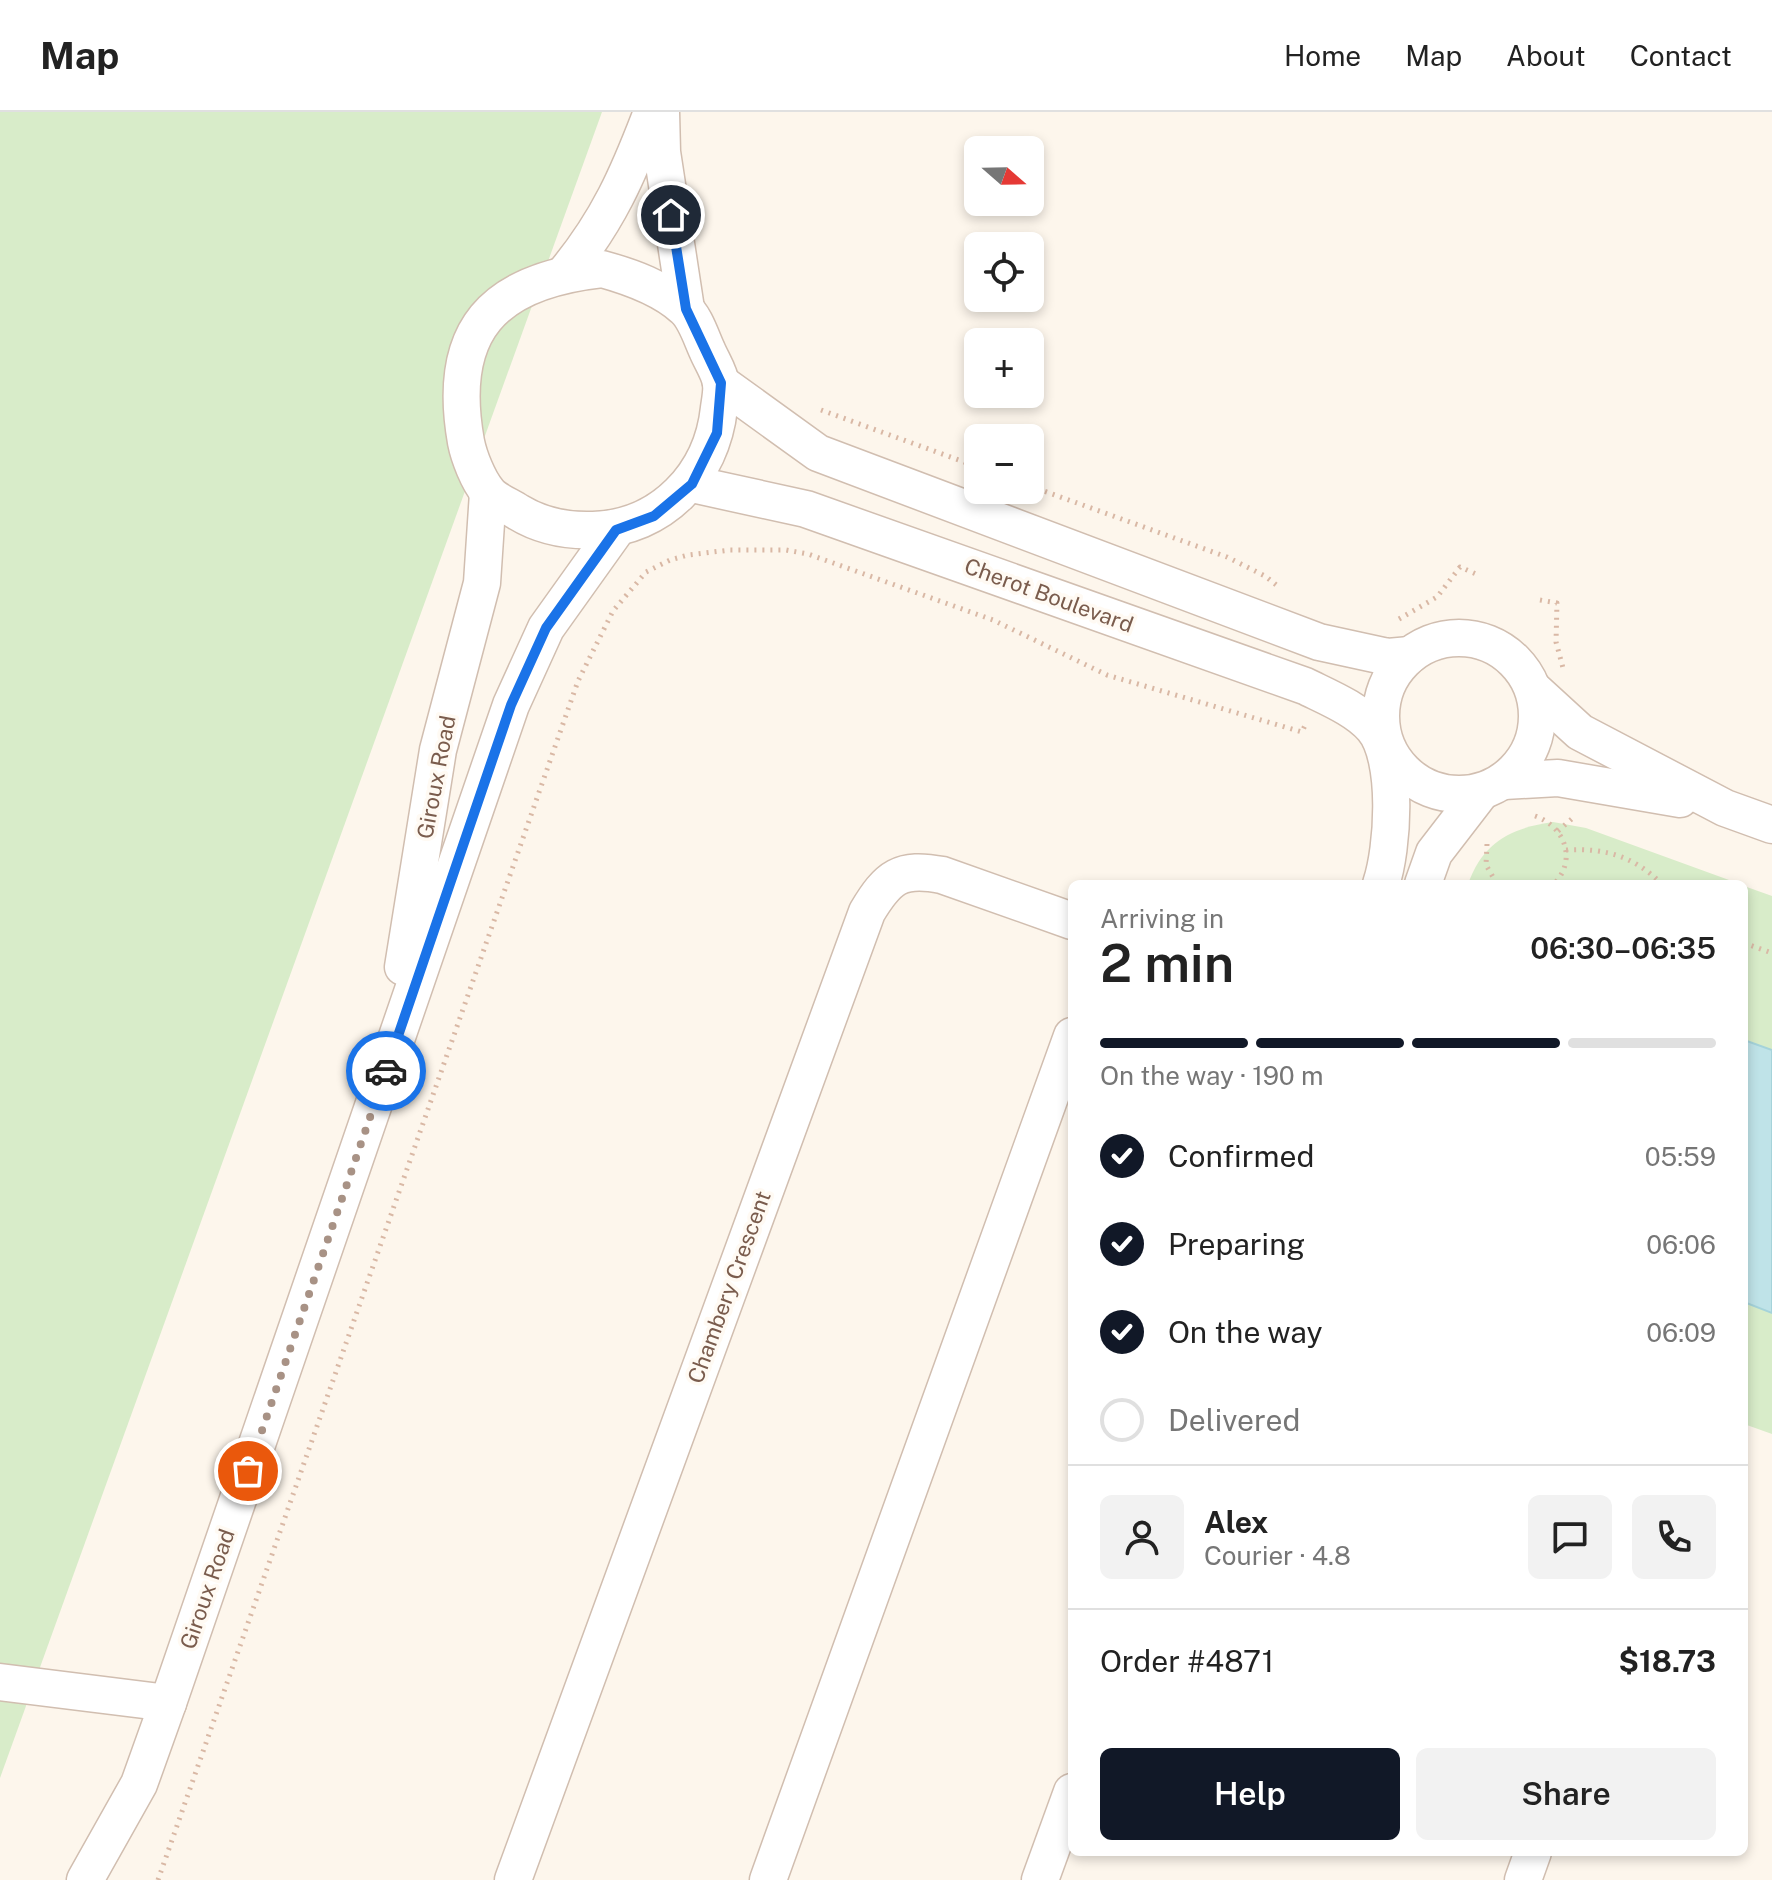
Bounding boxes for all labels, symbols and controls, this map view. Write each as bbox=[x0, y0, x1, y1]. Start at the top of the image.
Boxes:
text: Map bbox=[40, 33, 119, 78]
text: Home bbox=[1284, 39, 1361, 72]
text: Map bbox=[1405, 39, 1462, 72]
text: About bbox=[1506, 39, 1586, 72]
text: Contact bbox=[1630, 39, 1732, 72]
north arrow bbox=[964, 136, 1044, 216]
map controls bbox=[964, 136, 1044, 504]
pin bbox=[637, 181, 705, 249]
icon: home bbox=[649, 193, 693, 237]
button: locate bbox=[964, 232, 1044, 312]
button: + bbox=[964, 328, 1044, 408]
button: − bbox=[964, 424, 1044, 504]
street label: Cherot Boulevard bbox=[961, 552, 1137, 638]
street label: Giroux Road bbox=[411, 713, 461, 841]
text: Arriving in bbox=[1100, 903, 1224, 934]
text: 06:30–06:35 bbox=[1530, 930, 1716, 966]
text: 2 min bbox=[1100, 933, 1234, 994]
courier bbox=[346, 1031, 426, 1111]
icon: car bbox=[364, 1049, 408, 1093]
text: On the way · 190 m bbox=[1100, 1060, 1324, 1091]
icon: check bbox=[1100, 1134, 1144, 1178]
text: Confirmed bbox=[1168, 1138, 1314, 1174]
text: 05:59 bbox=[1645, 1141, 1716, 1172]
street label: Chambery Crescent bbox=[682, 1187, 776, 1387]
icon: check bbox=[1100, 1222, 1144, 1266]
text: Preparing bbox=[1168, 1226, 1305, 1262]
text: 06:06 bbox=[1646, 1229, 1716, 1260]
icon: check bbox=[1100, 1310, 1144, 1354]
text: On the way bbox=[1168, 1314, 1322, 1350]
text: 06:09 bbox=[1646, 1317, 1716, 1348]
text: Delivered bbox=[1168, 1402, 1300, 1438]
pin bbox=[214, 1437, 282, 1505]
icon: bag bbox=[226, 1449, 270, 1493]
button: person bbox=[1100, 1495, 1184, 1579]
button: chat bbox=[1528, 1495, 1612, 1579]
button: phone bbox=[1632, 1495, 1716, 1579]
text: Alex bbox=[1204, 1504, 1268, 1540]
street label: Giroux Road bbox=[174, 1526, 240, 1652]
text: Courier · 4.8 bbox=[1204, 1540, 1351, 1571]
text: Order #4871 bbox=[1100, 1643, 1274, 1679]
text: $18.73 bbox=[1619, 1643, 1716, 1679]
button: Help bbox=[1100, 1748, 1400, 1840]
button: Share bbox=[1416, 1748, 1716, 1840]

